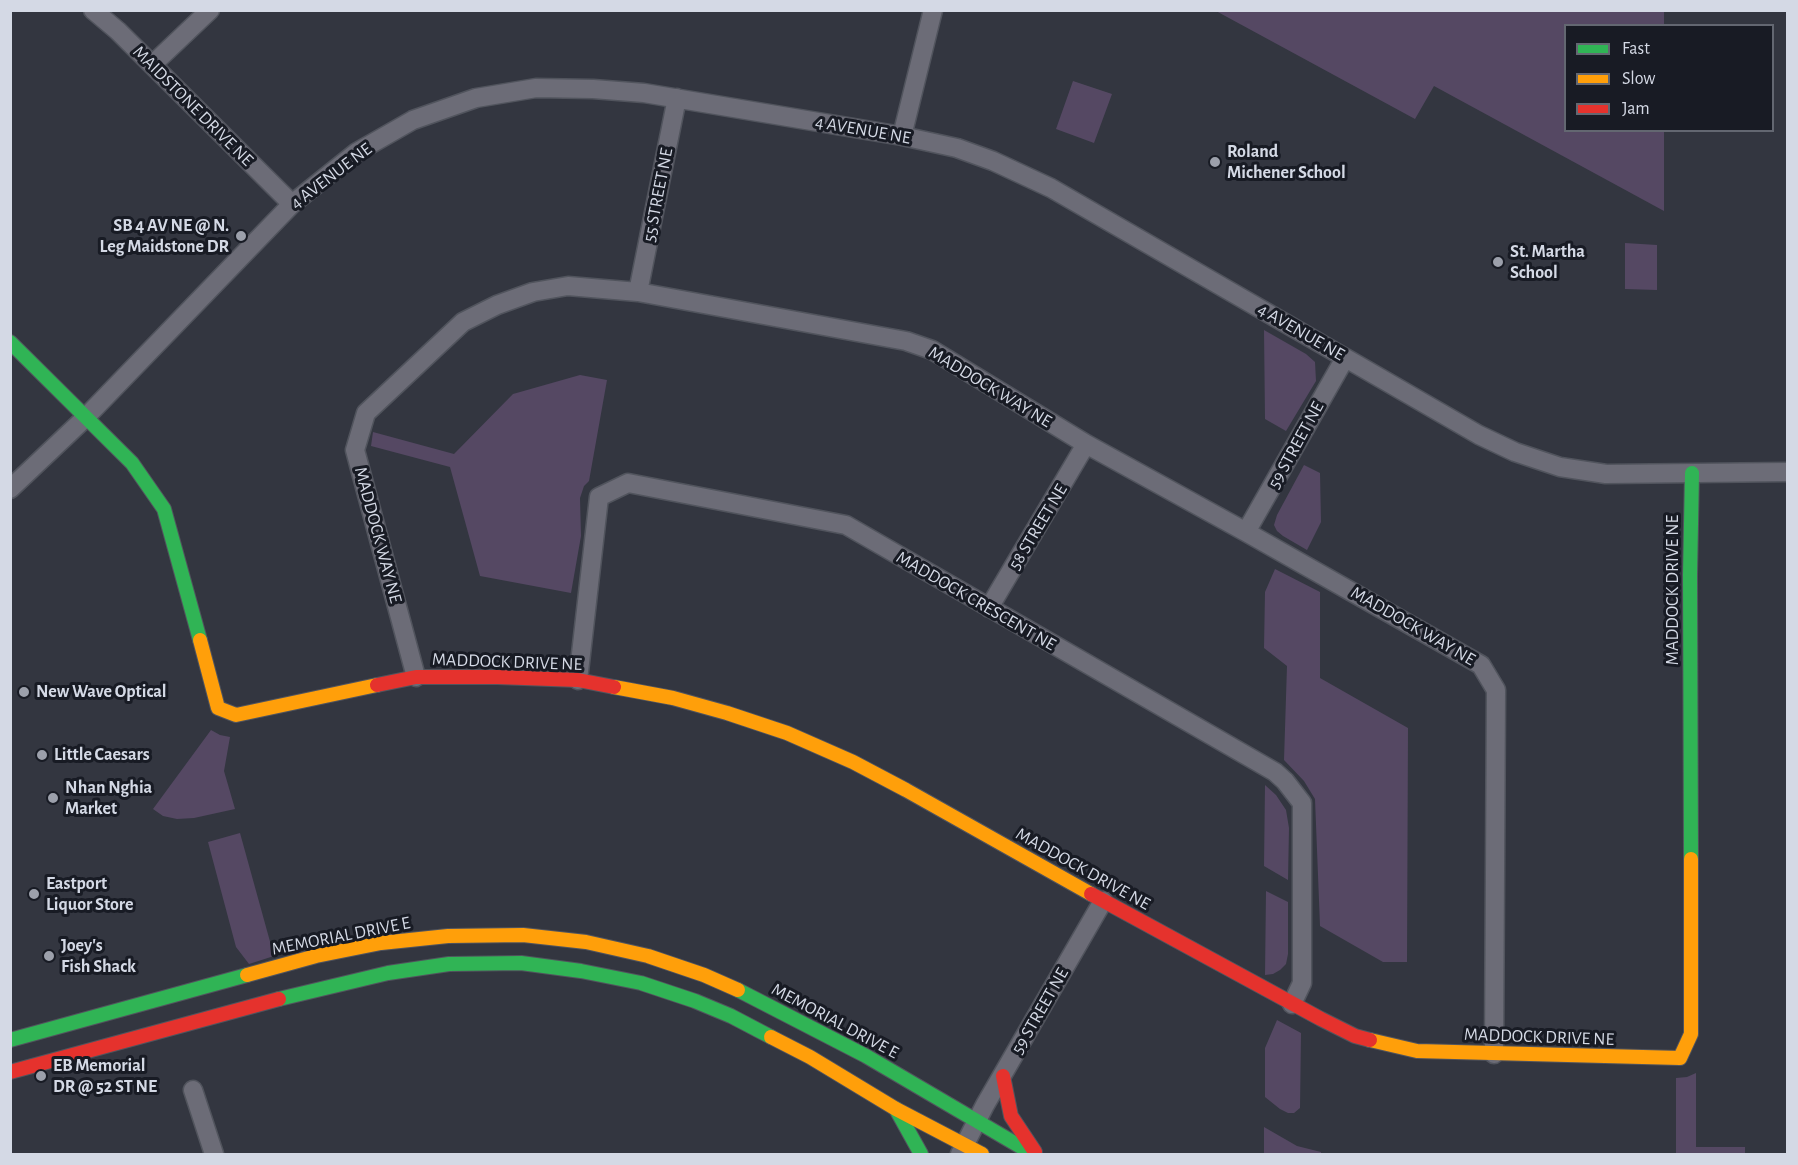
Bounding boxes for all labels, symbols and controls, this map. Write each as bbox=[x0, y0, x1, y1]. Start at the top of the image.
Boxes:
legend bbox=[1564, 24, 1774, 132]
text: Fast bbox=[1622, 40, 1650, 58]
street label: MAIDSTONE DRIVE NE bbox=[128, 41, 258, 171]
text: Slow bbox=[1622, 70, 1655, 88]
text: Jam bbox=[1622, 100, 1650, 118]
street label: 4 AVENUE NE bbox=[814, 111, 912, 149]
street label: 4 AVENUE NE bbox=[286, 138, 376, 214]
place label: Roland Michener School bbox=[1227, 141, 1346, 184]
street label: 55 STREET NE bbox=[638, 146, 678, 244]
marker: Roland Michener School bbox=[1208, 155, 1222, 169]
place label: SB 4 AV NE @ N. Leg Maidstone DR bbox=[100, 215, 229, 258]
marker: SB 4 AV NE @ N. Leg Maidstone DR bbox=[234, 229, 248, 243]
place label: St. Martha School bbox=[1510, 241, 1585, 284]
marker: St. Martha School bbox=[1491, 255, 1505, 269]
street label: 4 AVENUE NE bbox=[1254, 298, 1348, 366]
street label: MADDOCK WAY NE bbox=[924, 342, 1056, 432]
street label: 59 STREET NE bbox=[1263, 398, 1329, 492]
street label: MADDOCK WAY NE bbox=[349, 465, 407, 605]
street label: 58 STREET NE bbox=[1004, 480, 1072, 574]
street label: MADDOCK DRIVE NE bbox=[1662, 515, 1684, 665]
street label: MADDOCK CRESCENT NE bbox=[892, 546, 1060, 656]
street label: MADDOCK WAY NE bbox=[1347, 582, 1479, 670]
street label: MADDOCK DRIVE NE bbox=[431, 649, 583, 675]
place label: New Wave Optical bbox=[36, 681, 167, 703]
marker: New Wave Optical bbox=[17, 685, 31, 699]
place label: Little Caesars bbox=[54, 744, 150, 766]
marker: Little Caesars bbox=[35, 748, 49, 762]
place label: Nhan Nghia Market bbox=[65, 777, 152, 820]
marker: Nhan Nghia Market bbox=[46, 791, 60, 805]
street label: MADDOCK DRIVE NE bbox=[1012, 823, 1154, 915]
place label: Eastport Liquor Store bbox=[46, 873, 133, 916]
marker: Eastport Liquor Store bbox=[27, 887, 41, 901]
street label: MEMORIAL DRIVE E bbox=[270, 912, 412, 960]
place label: Joey's Fish Shack bbox=[61, 935, 136, 978]
marker: Joey's Fish Shack bbox=[42, 949, 56, 963]
street label: 59 STREET NE bbox=[1007, 964, 1073, 1058]
street label: MEMORIAL DRIVE E bbox=[768, 978, 902, 1064]
street label: MADDOCK DRIVE NE bbox=[1463, 1024, 1615, 1050]
place label: EB Memorial DR @ 52 ST NE bbox=[53, 1055, 157, 1098]
marker: EB Memorial DR @ 52 ST NE bbox=[34, 1069, 48, 1083]

